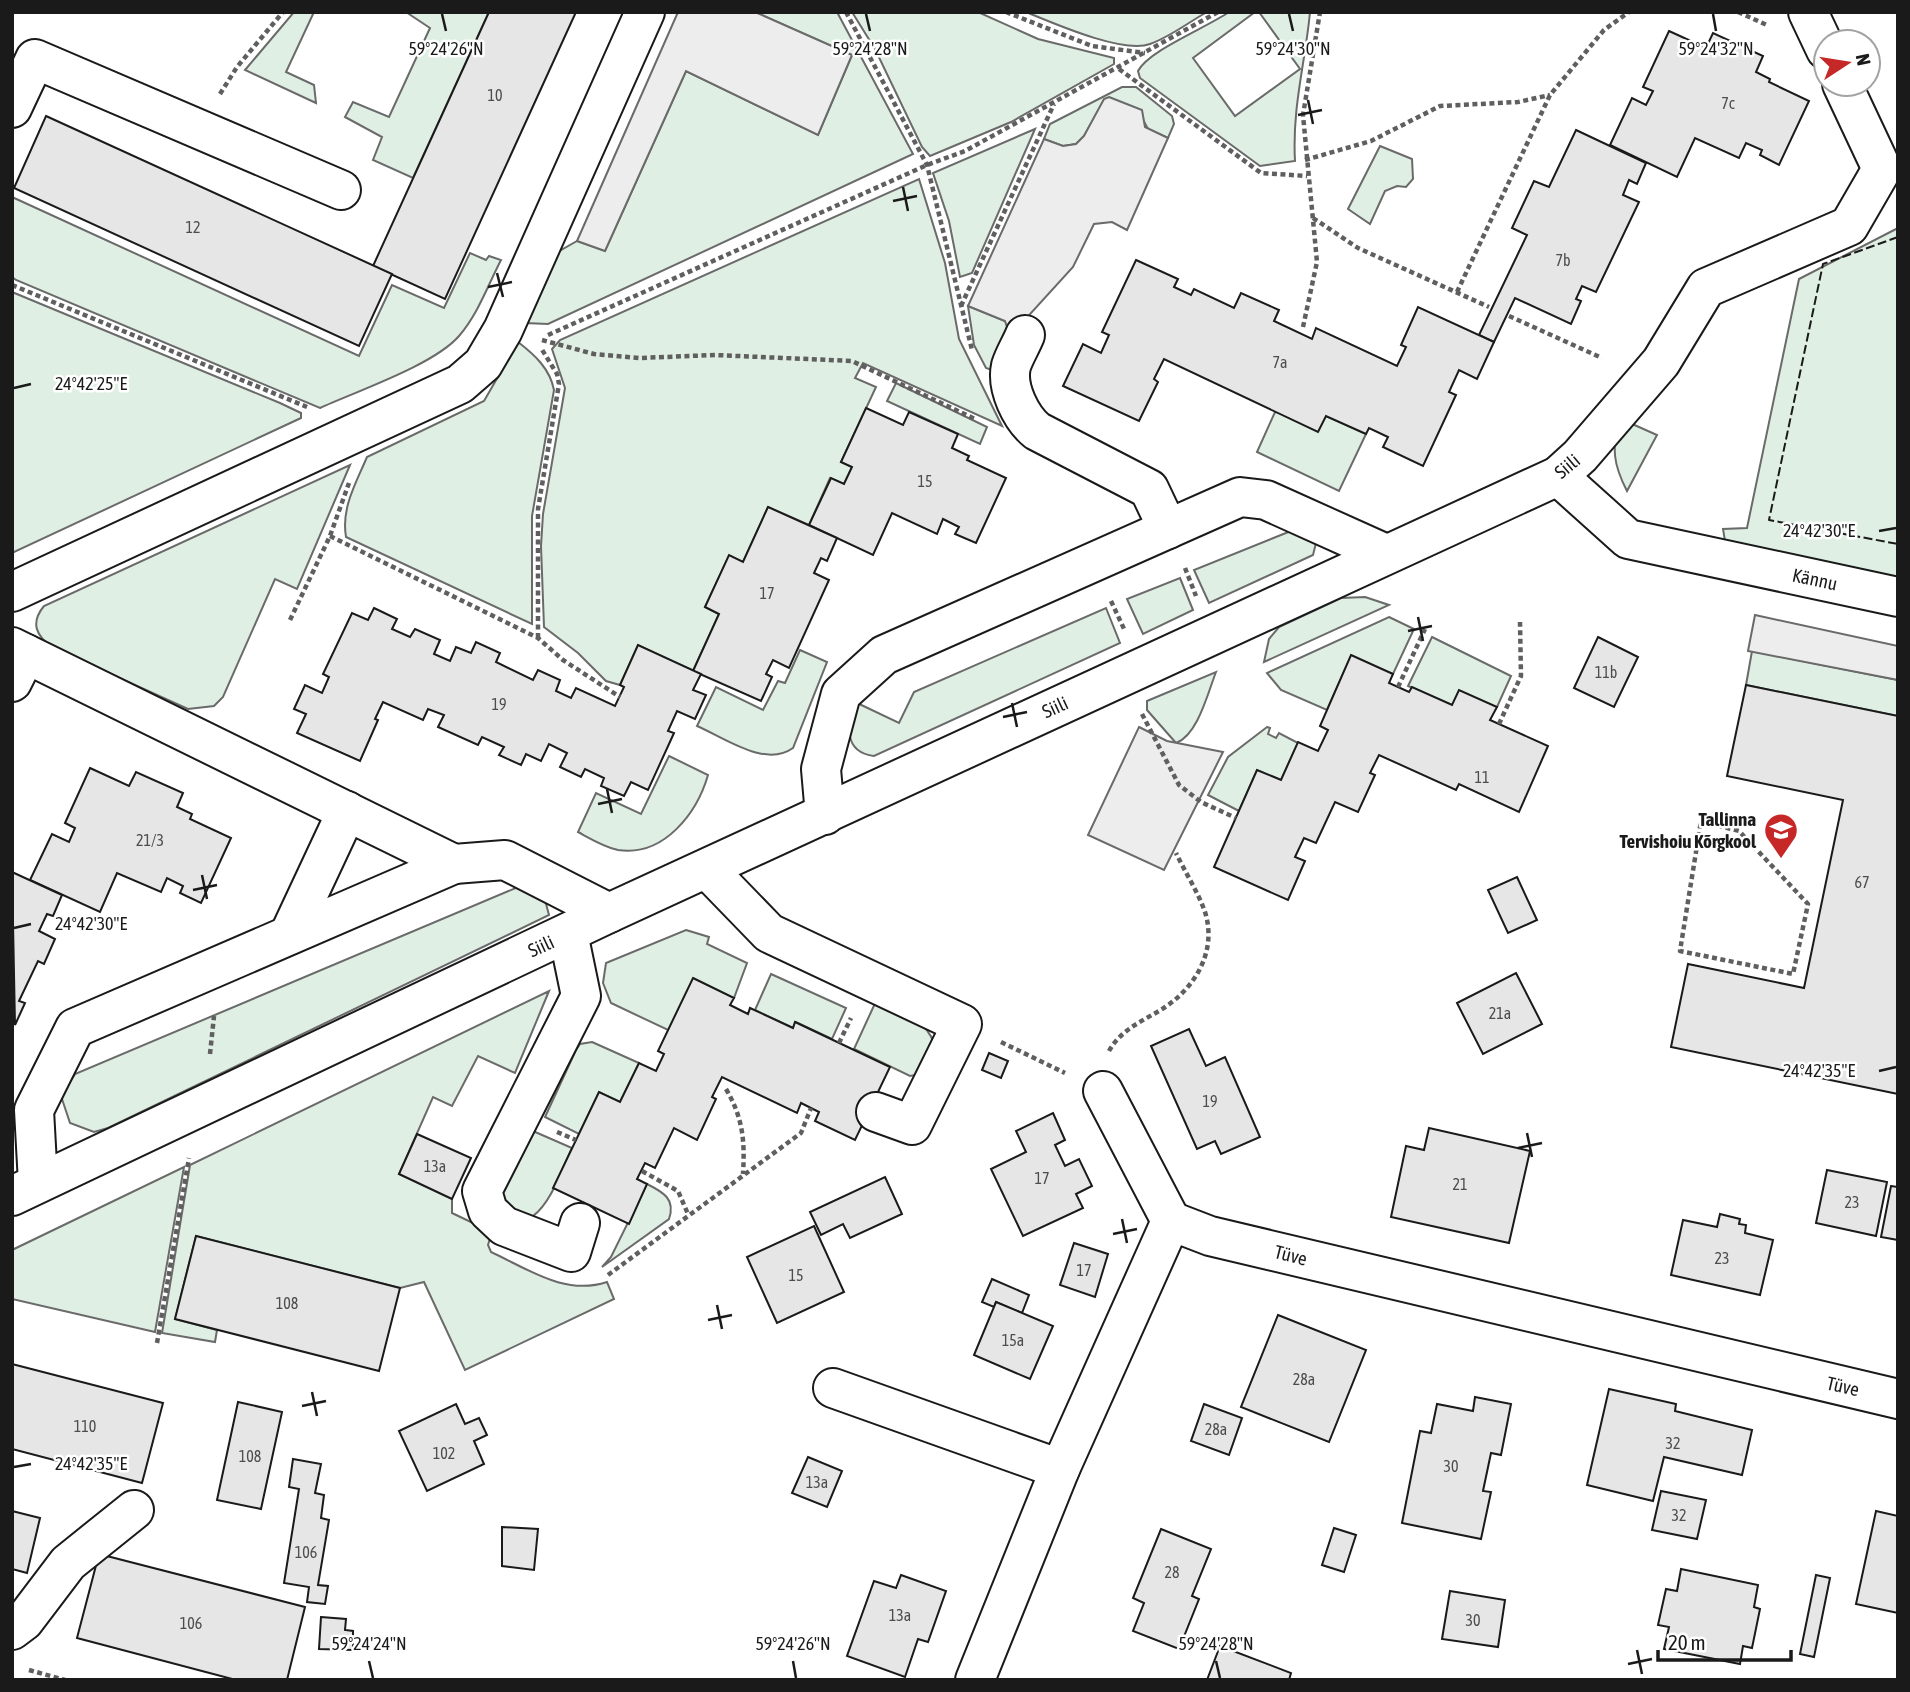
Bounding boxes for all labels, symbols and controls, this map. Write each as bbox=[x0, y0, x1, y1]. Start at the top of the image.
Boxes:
north arrow bbox=[1812, 28, 1882, 98]
text: 59°24'26"N bbox=[408, 38, 484, 59]
text: 59°24'28"N bbox=[832, 38, 908, 59]
text: 59°24'30"N bbox=[1255, 38, 1331, 59]
text: 59°24'32"N bbox=[1678, 38, 1754, 59]
text: N bbox=[1852, 52, 1876, 67]
house number: 10 bbox=[487, 86, 503, 104]
house number: 7c bbox=[1721, 94, 1735, 112]
house number: 12 bbox=[185, 218, 201, 236]
house number: 7b bbox=[1555, 251, 1571, 269]
house number: 7a bbox=[1273, 353, 1287, 371]
text: 24°42'25"E bbox=[55, 373, 127, 394]
street label: Siili bbox=[1550, 449, 1584, 483]
house number: 15 bbox=[917, 472, 933, 490]
text: 24°42'30"E bbox=[1783, 520, 1855, 541]
street label: Kännu bbox=[1791, 564, 1839, 594]
house number: 17 bbox=[759, 584, 775, 602]
house number: 11b bbox=[1595, 663, 1617, 681]
street label: Siili bbox=[1039, 692, 1071, 722]
house number: 19 bbox=[491, 695, 507, 713]
house number: 11 bbox=[1474, 768, 1490, 786]
place label: Tallinna Tervishoiu Kõrgkool bbox=[1619, 808, 1757, 852]
school or university icon: Tallinna Tervishoiu Kõrgkool bbox=[1762, 811, 1800, 860]
house number: 21/3 bbox=[136, 831, 164, 849]
house number: 67 bbox=[1854, 873, 1870, 891]
text: 24°42'30"E bbox=[55, 913, 127, 934]
street label: Siili bbox=[525, 931, 557, 961]
house number: 21a bbox=[1489, 1004, 1511, 1022]
text: 24°42'35"E bbox=[1783, 1060, 1855, 1081]
house number: 19 bbox=[1202, 1092, 1218, 1110]
house number: 13a bbox=[424, 1157, 446, 1175]
house number: 17 bbox=[1034, 1169, 1050, 1187]
house number: 21 bbox=[1452, 1175, 1468, 1193]
house number: 23 bbox=[1844, 1193, 1860, 1211]
street label: Tüve bbox=[1272, 1240, 1310, 1270]
house number: 23 bbox=[1714, 1249, 1730, 1267]
house number: 17 bbox=[1076, 1261, 1092, 1279]
house number: 15 bbox=[788, 1266, 804, 1284]
house number: 108 bbox=[276, 1294, 298, 1312]
house number: 15a bbox=[1002, 1331, 1024, 1349]
house number: 28a bbox=[1293, 1370, 1315, 1388]
street label: Tüve bbox=[1825, 1372, 1861, 1400]
house number: 110 bbox=[74, 1417, 96, 1435]
house number: 28a bbox=[1205, 1420, 1227, 1438]
house number: 32 bbox=[1665, 1434, 1681, 1452]
house number: 102 bbox=[433, 1444, 455, 1462]
house number: 108 bbox=[239, 1447, 261, 1465]
text: 24°42'35"E bbox=[55, 1453, 127, 1474]
house number: 30 bbox=[1443, 1457, 1459, 1475]
house number: 13a bbox=[806, 1473, 828, 1491]
house number: 32 bbox=[1671, 1506, 1687, 1524]
house number: 106 bbox=[295, 1543, 317, 1561]
house number: 28 bbox=[1164, 1563, 1180, 1581]
house number: 13a bbox=[889, 1606, 911, 1624]
house number: 30 bbox=[1465, 1611, 1481, 1629]
house number: 106 bbox=[180, 1614, 202, 1632]
scale bar bbox=[1658, 1618, 1791, 1662]
text: 20 m bbox=[1668, 1630, 1706, 1654]
text: 59°24'24"N bbox=[331, 1633, 407, 1654]
text: 59°24'26"N bbox=[755, 1633, 831, 1654]
text: 59°24'28"N bbox=[1178, 1633, 1254, 1654]

